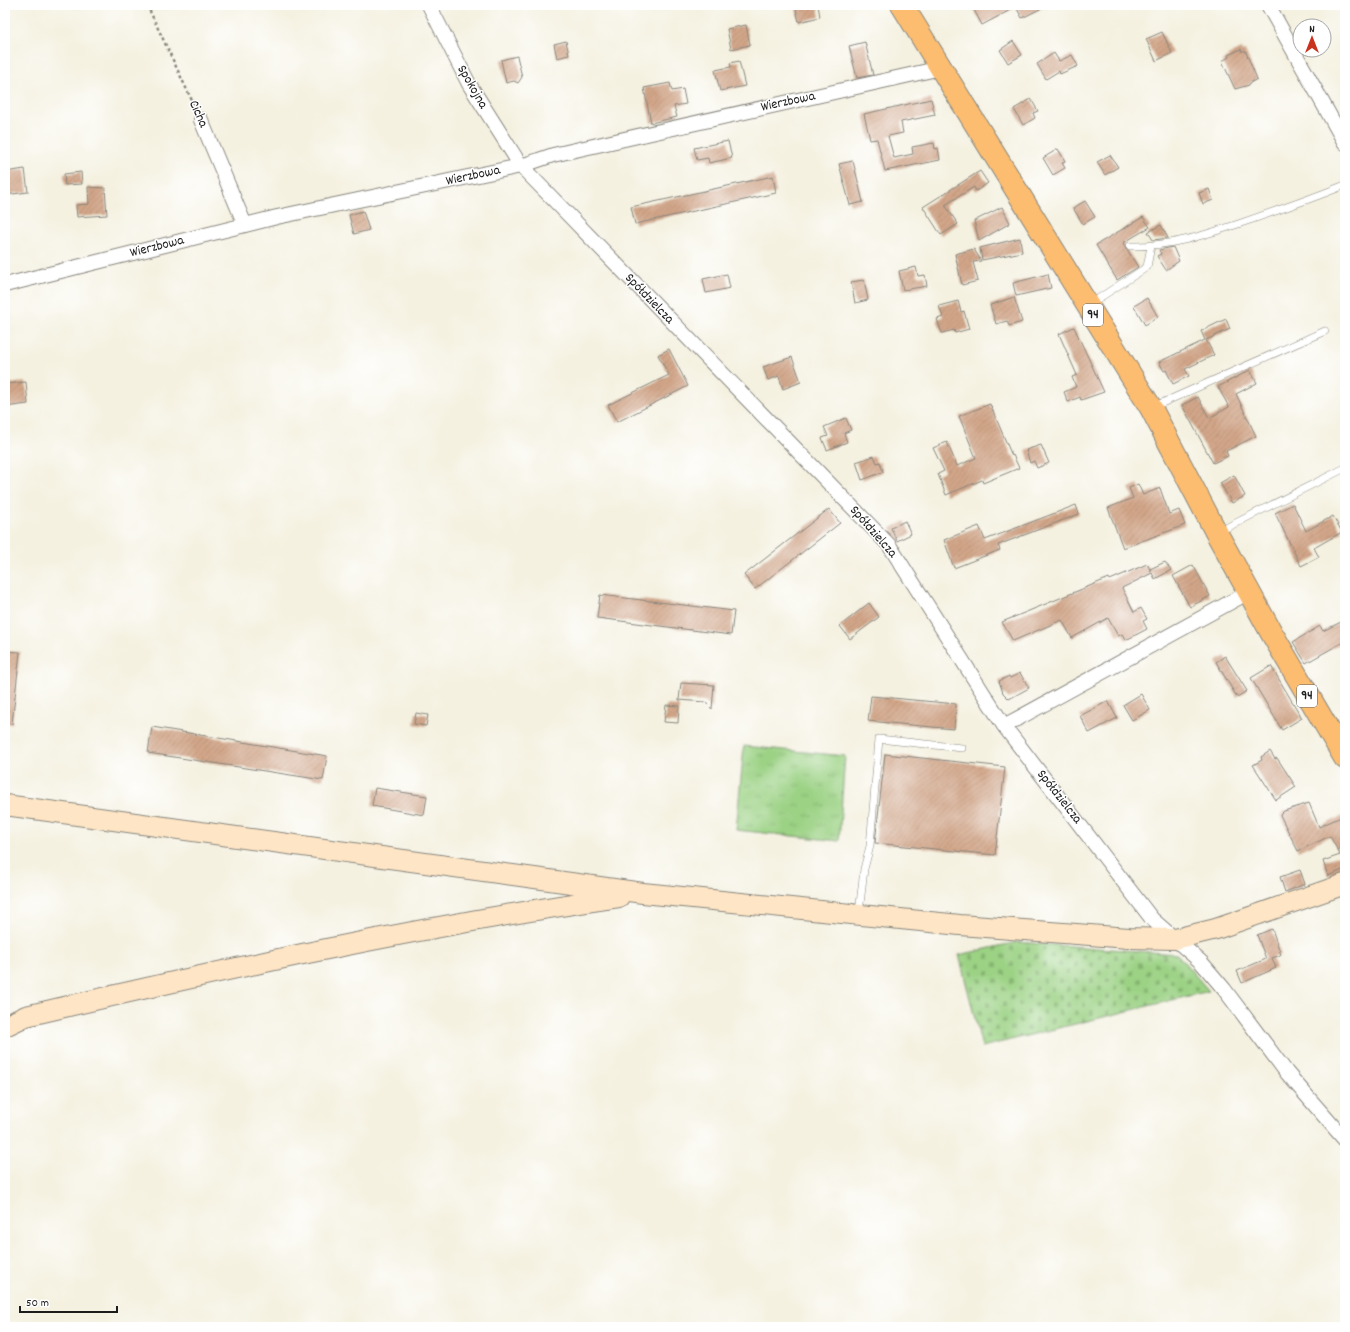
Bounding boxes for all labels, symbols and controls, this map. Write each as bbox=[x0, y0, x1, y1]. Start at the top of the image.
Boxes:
north arrow bbox=[1292, 18, 1332, 58]
text: N bbox=[1309, 22, 1315, 38]
street label: Spokojna bbox=[451, 61, 493, 113]
street label: Wierzbowa bbox=[759, 86, 817, 118]
street label: Cicha bbox=[183, 97, 213, 131]
street label: Wierzbowa bbox=[444, 160, 502, 192]
street label: Wierzbowa bbox=[128, 231, 187, 263]
street label: Spółdzielcza bbox=[620, 269, 679, 329]
road number: 94 bbox=[1083, 304, 1103, 326]
street label: Spółdzielcza bbox=[845, 501, 902, 563]
road number: 94 bbox=[1297, 685, 1317, 707]
street label: Spółdzielcza bbox=[1031, 766, 1087, 829]
scale bar bbox=[20, 1288, 117, 1314]
text: 50 m bbox=[26, 1295, 49, 1312]

